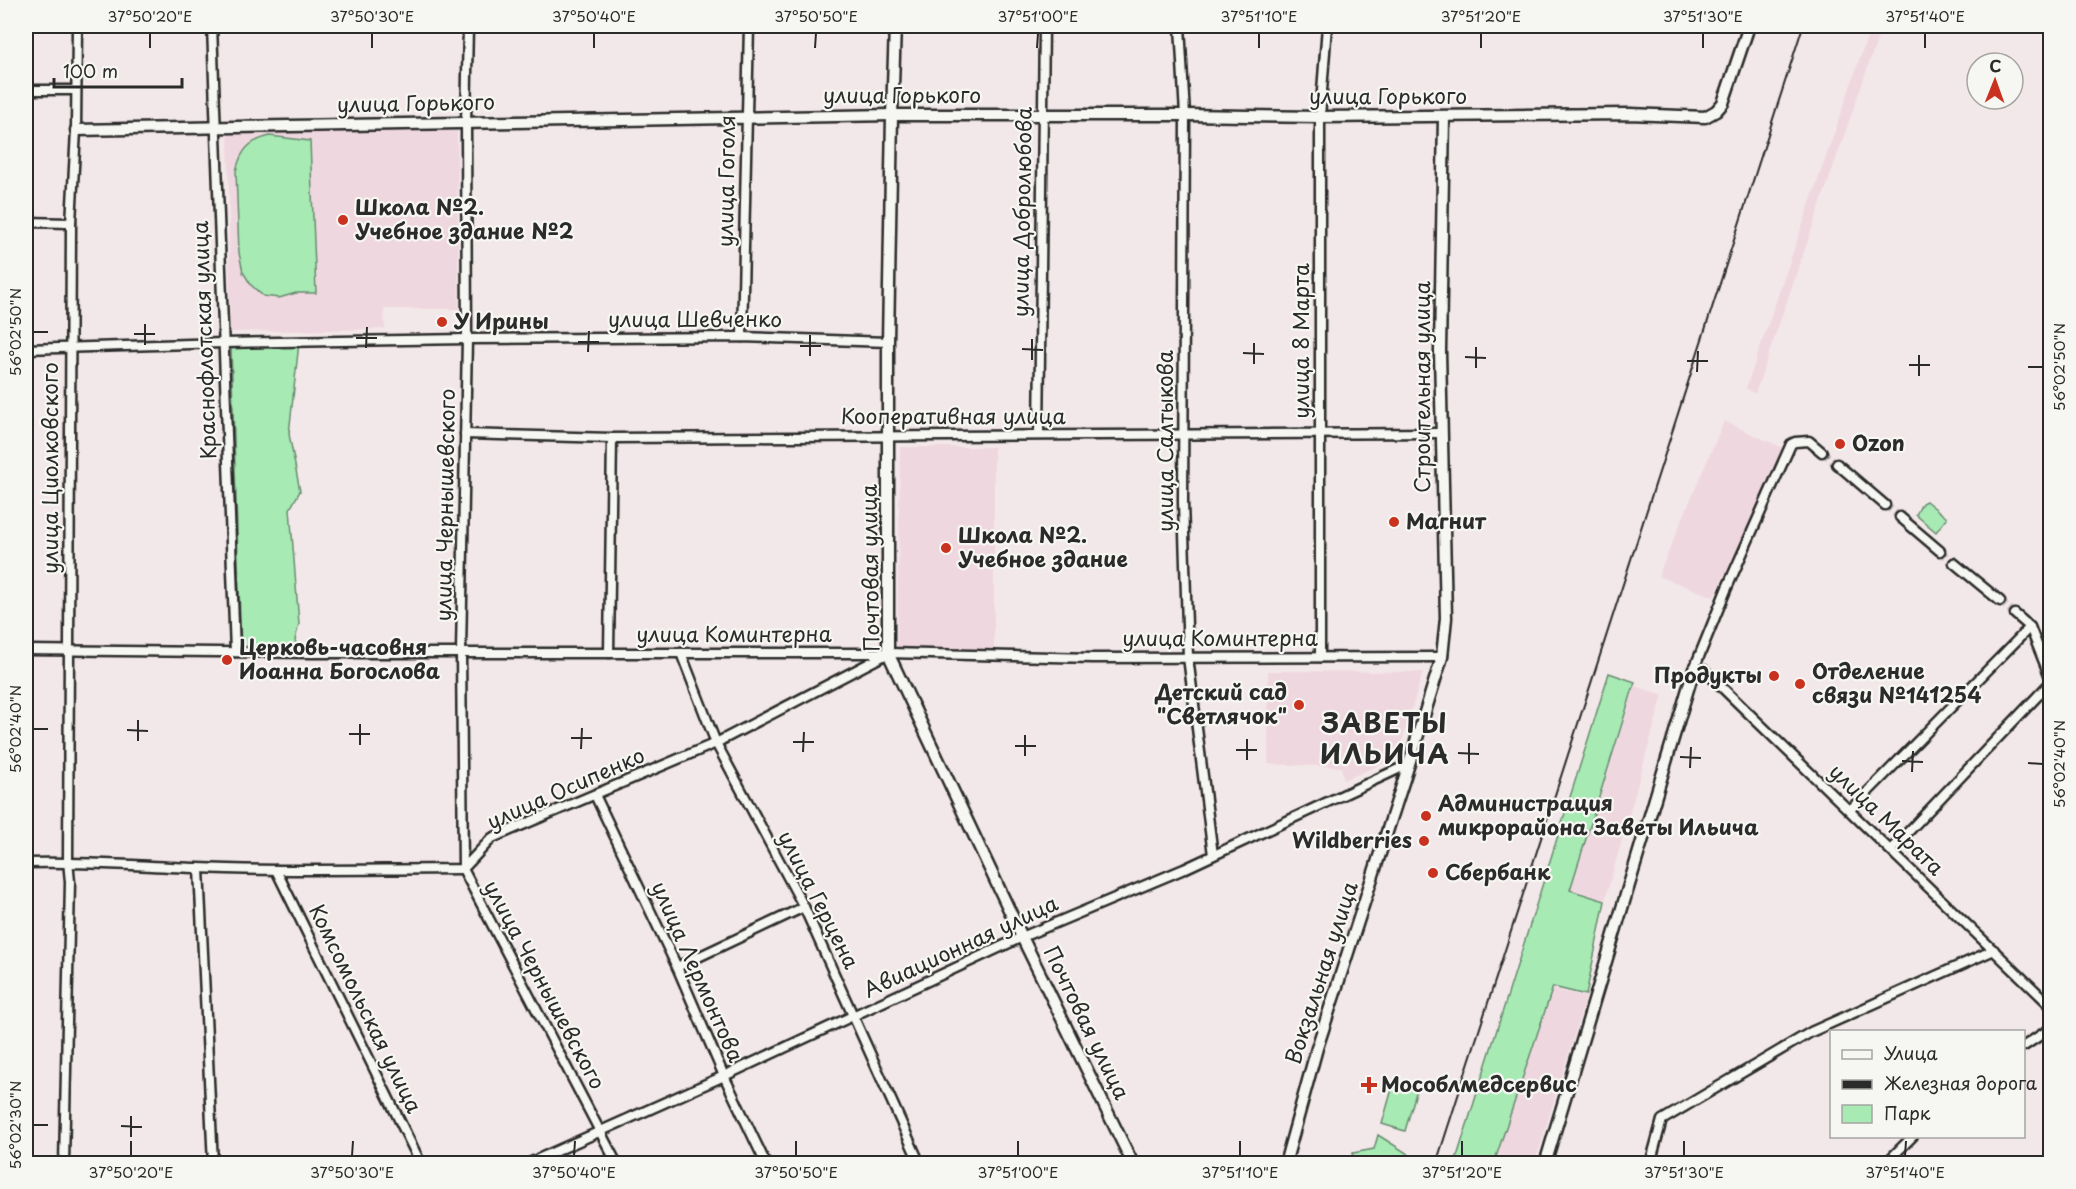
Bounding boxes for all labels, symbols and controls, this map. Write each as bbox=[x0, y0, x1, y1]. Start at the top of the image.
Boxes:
text: 37°50'20"E bbox=[108, 4, 192, 27]
text: 37°50'30"E bbox=[330, 4, 414, 27]
text: 37°50'40"E bbox=[552, 4, 636, 27]
text: 37°50'50"E bbox=[774, 4, 858, 27]
text: 37°51'00"E bbox=[998, 4, 1078, 27]
text: 37°51'10"E bbox=[1221, 4, 1297, 27]
text: 37°51'20"E bbox=[1441, 4, 1521, 27]
text: 37°51'30"E bbox=[1663, 4, 1743, 27]
text: 37°51'40"E bbox=[1885, 4, 1965, 27]
scale bar bbox=[54, 51, 182, 89]
north arrow bbox=[1965, 51, 2025, 111]
text: С bbox=[1989, 53, 2002, 77]
text: 100 m bbox=[63, 57, 118, 84]
street label: улица Горького bbox=[823, 78, 981, 110]
street label: улица Горького bbox=[1309, 79, 1467, 111]
street label: улица Горького bbox=[337, 85, 495, 119]
street label: улица Добролюбова bbox=[1003, 107, 1039, 317]
street label: улица Гоголя bbox=[708, 115, 742, 247]
place label: Школа №2. Учебное здание №2 bbox=[355, 190, 574, 246]
marker: Школа №2. Учебное здание №2 bbox=[336, 213, 350, 227]
street label: Краснофлотская улица bbox=[183, 220, 223, 460]
street label: улица 8 Марта bbox=[1284, 263, 1316, 419]
street label: Строительная улица bbox=[1405, 280, 1437, 493]
text: 56°02'50"N bbox=[3, 288, 26, 376]
street label: улица Шевченко bbox=[608, 302, 782, 334]
place label: У Ирины bbox=[453, 304, 549, 336]
marker: У Ирины bbox=[435, 315, 449, 329]
text: 56°02'50"N bbox=[2047, 323, 2070, 411]
street label: улица Салтыкова bbox=[1148, 350, 1180, 532]
street label: улица Циолковского bbox=[33, 362, 65, 574]
street label: улица Чернышевского bbox=[426, 388, 462, 622]
street label: Кооперативная улица bbox=[840, 399, 1066, 431]
place label: Ozon bbox=[1852, 426, 1905, 458]
marker: Ozon bbox=[1833, 437, 1847, 451]
street label: Почтовая улица bbox=[852, 483, 886, 652]
place label: Магнит bbox=[1406, 504, 1487, 536]
marker: Магнит bbox=[1387, 515, 1401, 529]
place label: Школа №2. Учебное здание bbox=[958, 518, 1128, 574]
marker: Школа №2. Учебное здание bbox=[939, 541, 953, 555]
street label: улица Коминтерна bbox=[636, 617, 832, 649]
street label: улица Коминтерна bbox=[1122, 621, 1318, 653]
place label: Церковь-часовня Иоанна Богослова bbox=[239, 630, 440, 686]
marker: Церковь-часовня Иоанна Богослова bbox=[220, 653, 234, 667]
place label: Отделение связи №141254 bbox=[1812, 654, 1981, 710]
place label: Продукты bbox=[1654, 658, 1762, 690]
marker: Продукты bbox=[1767, 669, 1781, 683]
place label: Детский сад "Светлячок" bbox=[1154, 675, 1287, 731]
marker: Отделение связи №141254 bbox=[1793, 677, 1807, 691]
text: 56°02'40"N bbox=[3, 685, 26, 773]
marker: Детский сад "Светлячок" bbox=[1292, 698, 1306, 712]
district label: ЗАВЕТЫ ИЛЬИЧА bbox=[1320, 701, 1450, 773]
text: 56°02'40"N bbox=[2047, 720, 2070, 808]
street label: улица Осипенко bbox=[481, 738, 649, 836]
street label: улица Марата bbox=[1823, 755, 1953, 882]
place label: Администрация микрорайона Заветы Ильича bbox=[1438, 786, 1759, 842]
marker: Администрация микрорайона Заветы Ильича bbox=[1419, 809, 1433, 823]
place label: Wildberries bbox=[1292, 823, 1412, 855]
street label: улица Герцена bbox=[771, 824, 868, 974]
marker: Wildberries bbox=[1417, 834, 1431, 848]
place label: Сбербанк bbox=[1445, 855, 1551, 887]
marker: Сбербанк bbox=[1426, 866, 1440, 880]
street label: улица Чернышевского bbox=[477, 874, 615, 1094]
street label: улица Лермонтова bbox=[645, 876, 753, 1067]
street label: Вокзальная улица bbox=[1275, 876, 1365, 1068]
street label: Авиационная улица bbox=[858, 886, 1063, 1004]
street label: Комсомольская улица bbox=[302, 898, 432, 1119]
street label: Почтовая улица bbox=[1037, 940, 1139, 1105]
legend bbox=[1830, 1030, 2025, 1138]
text: Улица bbox=[1884, 1039, 1938, 1066]
place label: Мособлмедсервис bbox=[1381, 1067, 1577, 1099]
text: Железная дорога bbox=[1884, 1069, 2038, 1096]
marker: Мособлмедсервис bbox=[1362, 1078, 1376, 1092]
text: 56°02'30"N bbox=[3, 1081, 26, 1169]
text: Парк bbox=[1884, 1099, 1931, 1126]
text: 37°50'20"E bbox=[89, 1160, 173, 1183]
text: 37°50'30"E bbox=[310, 1160, 394, 1183]
text: 37°50'40"E bbox=[532, 1160, 616, 1183]
text: 37°50'50"E bbox=[754, 1160, 838, 1183]
text: 37°51'00"E bbox=[978, 1160, 1058, 1183]
text: 37°51'10"E bbox=[1202, 1160, 1278, 1183]
text: 37°51'20"E bbox=[1422, 1160, 1502, 1183]
text: 37°51'30"E bbox=[1644, 1160, 1724, 1183]
text: 37°51'40"E bbox=[1865, 1160, 1945, 1183]

